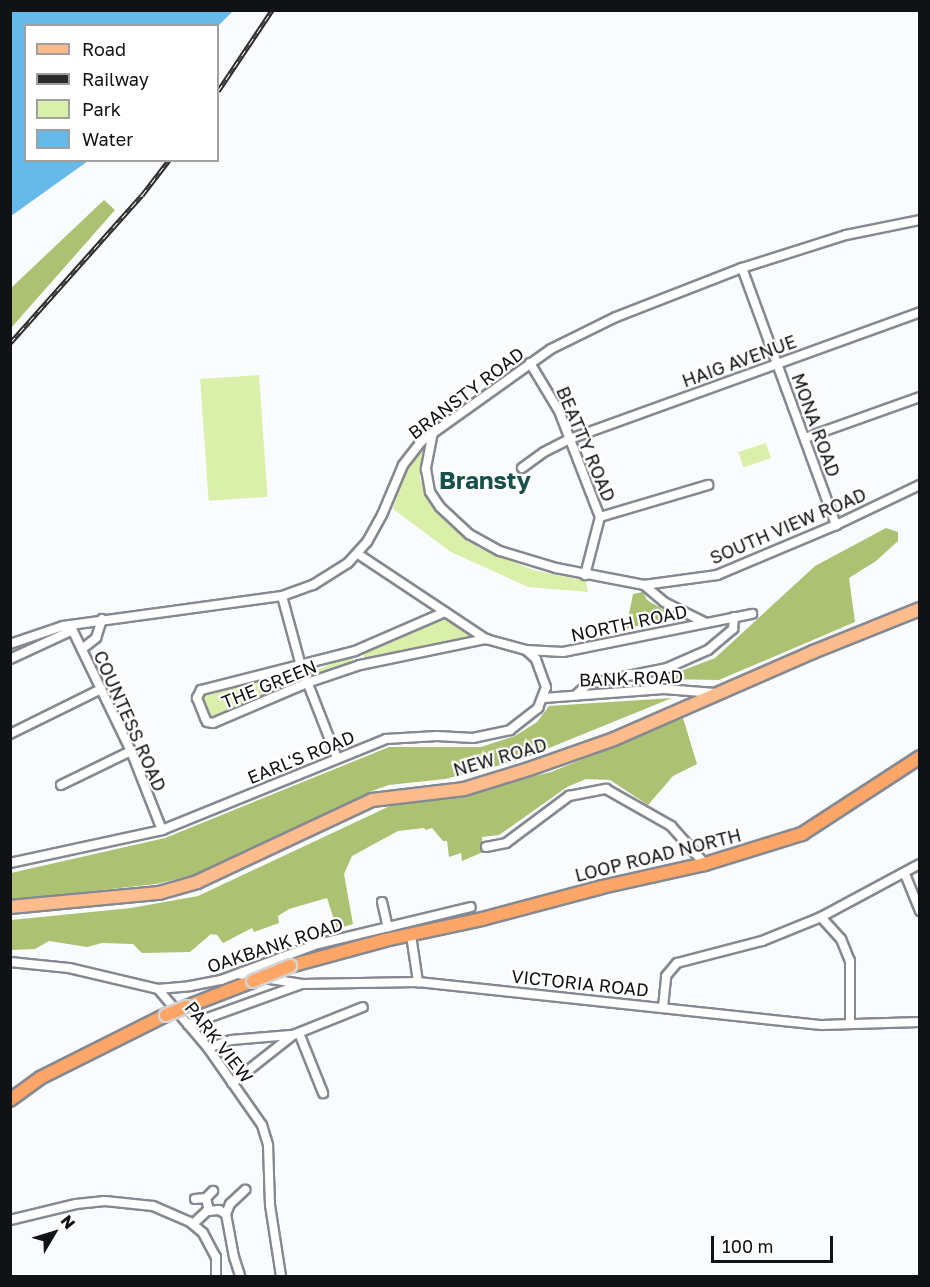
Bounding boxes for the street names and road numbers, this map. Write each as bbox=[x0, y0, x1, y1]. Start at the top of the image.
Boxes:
street label: HAIG AVENUE bbox=[679, 330, 799, 392]
street label: BRANSTY ROAD bbox=[404, 343, 528, 443]
street label: MONA ROAD bbox=[787, 370, 845, 480]
street label: BEATTY ROAD bbox=[552, 383, 620, 505]
street label: SOUTH VIEW ROAD bbox=[707, 483, 869, 569]
street label: NORTH ROAD bbox=[569, 600, 689, 646]
street label: COUNTESS ROAD bbox=[89, 647, 171, 795]
street label: THE GREEN bbox=[218, 655, 320, 713]
street label: BANK ROAD bbox=[579, 665, 683, 691]
street label: EARL'S ROAD bbox=[244, 726, 358, 788]
street label: NEW ROAD bbox=[451, 733, 549, 781]
street label: LOOP ROAD NORTH bbox=[573, 824, 743, 886]
street label: OAKBANK ROAD bbox=[204, 913, 346, 977]
street label: VICTORIA ROAD bbox=[510, 965, 650, 1001]
street label: PARK VIEW bbox=[180, 997, 258, 1087]

